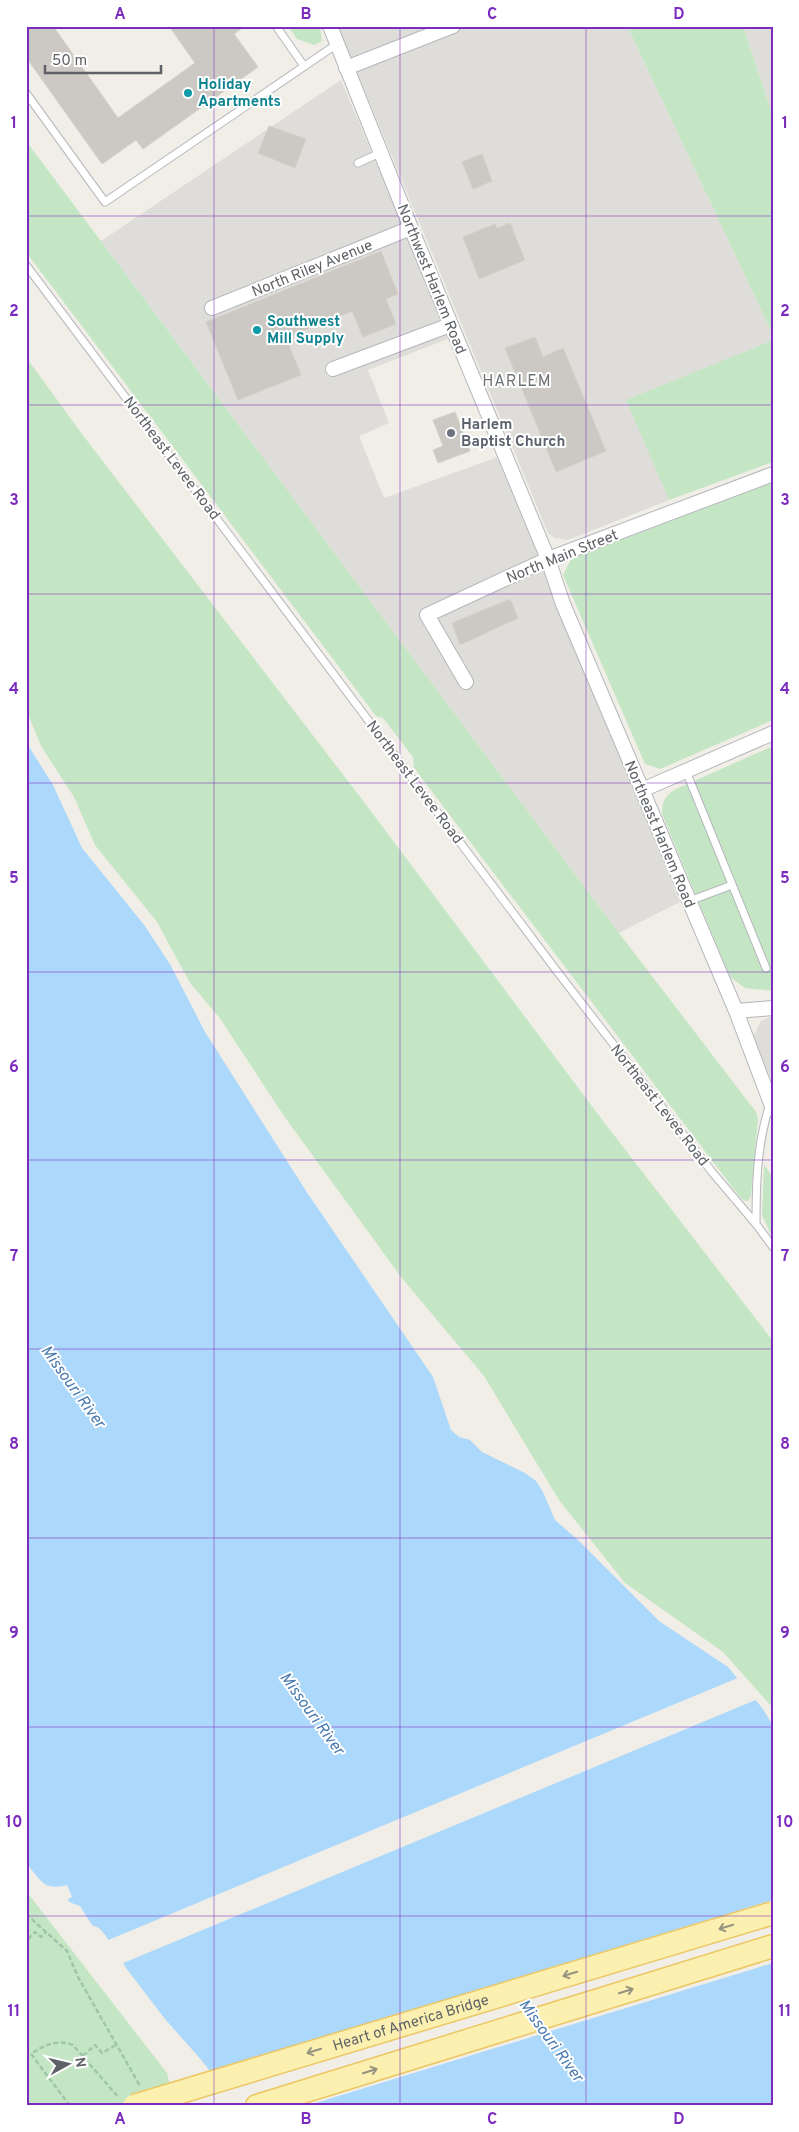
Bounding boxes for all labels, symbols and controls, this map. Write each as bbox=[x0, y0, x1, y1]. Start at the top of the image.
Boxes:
text: A bbox=[114, 5, 126, 25]
text: B bbox=[300, 5, 312, 25]
text: C bbox=[487, 5, 497, 25]
text: D bbox=[673, 5, 685, 25]
scale bar bbox=[45, 42, 161, 74]
text: 50 m bbox=[52, 52, 87, 71]
place label: Holiday Apartments bbox=[198, 76, 281, 112]
marker: Holiday Apartments bbox=[182, 87, 194, 99]
text: 1 bbox=[11, 114, 17, 134]
text: 1 bbox=[782, 114, 788, 134]
street label: Northwest Harlem Road bbox=[392, 202, 469, 357]
street label: North Riley Avenue bbox=[249, 236, 376, 302]
text: 2 bbox=[9, 302, 19, 322]
text: 2 bbox=[780, 302, 790, 322]
place label: Southwest Mill Supply bbox=[267, 313, 345, 349]
marker: Southwest Mill Supply bbox=[251, 324, 263, 336]
district label: HARLEM bbox=[482, 372, 552, 392]
street label: Northeast Levee Road bbox=[118, 394, 223, 524]
place label: Harlem Baptist Church bbox=[461, 416, 565, 452]
marker: Harlem Baptist Church bbox=[445, 427, 457, 439]
text: 3 bbox=[9, 491, 19, 511]
text: 3 bbox=[780, 491, 790, 511]
street label: North Main Street bbox=[504, 526, 621, 588]
text: 4 bbox=[9, 680, 19, 700]
text: 4 bbox=[780, 680, 790, 700]
street label: Northeast Levee Road bbox=[361, 718, 466, 848]
street label: Northeast Harlem Road bbox=[619, 758, 698, 911]
text: 5 bbox=[9, 869, 19, 889]
text: 5 bbox=[780, 869, 790, 889]
street label: Northeast Levee Road bbox=[605, 1041, 712, 1171]
text: 6 bbox=[9, 1058, 19, 1078]
text: 6 bbox=[780, 1058, 790, 1078]
text: 7 bbox=[10, 1247, 18, 1267]
text: 7 bbox=[781, 1247, 789, 1267]
water label: Missouri River bbox=[36, 1342, 110, 1434]
text: 8 bbox=[9, 1435, 19, 1455]
text: 8 bbox=[780, 1435, 790, 1455]
text: 9 bbox=[9, 1624, 19, 1644]
text: 9 bbox=[780, 1624, 790, 1644]
water label: Missouri River bbox=[275, 1669, 349, 1761]
text: 10 bbox=[6, 1813, 22, 1833]
text: 10 bbox=[777, 1813, 793, 1833]
one-way arrow bbox=[718, 1923, 734, 1933]
one-way arrow bbox=[563, 1970, 579, 1980]
one-way arrow bbox=[617, 1986, 633, 1996]
street label: Heart of America Bridge bbox=[331, 1991, 491, 2056]
water label: Missouri River bbox=[514, 1996, 588, 2088]
text: 11 bbox=[8, 2002, 20, 2022]
text: 11 bbox=[779, 2002, 791, 2022]
north arrow bbox=[42, 2040, 92, 2090]
one-way arrow bbox=[307, 2047, 323, 2057]
text: N bbox=[70, 2056, 89, 2069]
one-way arrow bbox=[362, 2065, 378, 2075]
text: A bbox=[114, 2110, 126, 2130]
text: B bbox=[300, 2110, 312, 2130]
text: C bbox=[487, 2110, 497, 2130]
text: D bbox=[673, 2110, 685, 2130]

